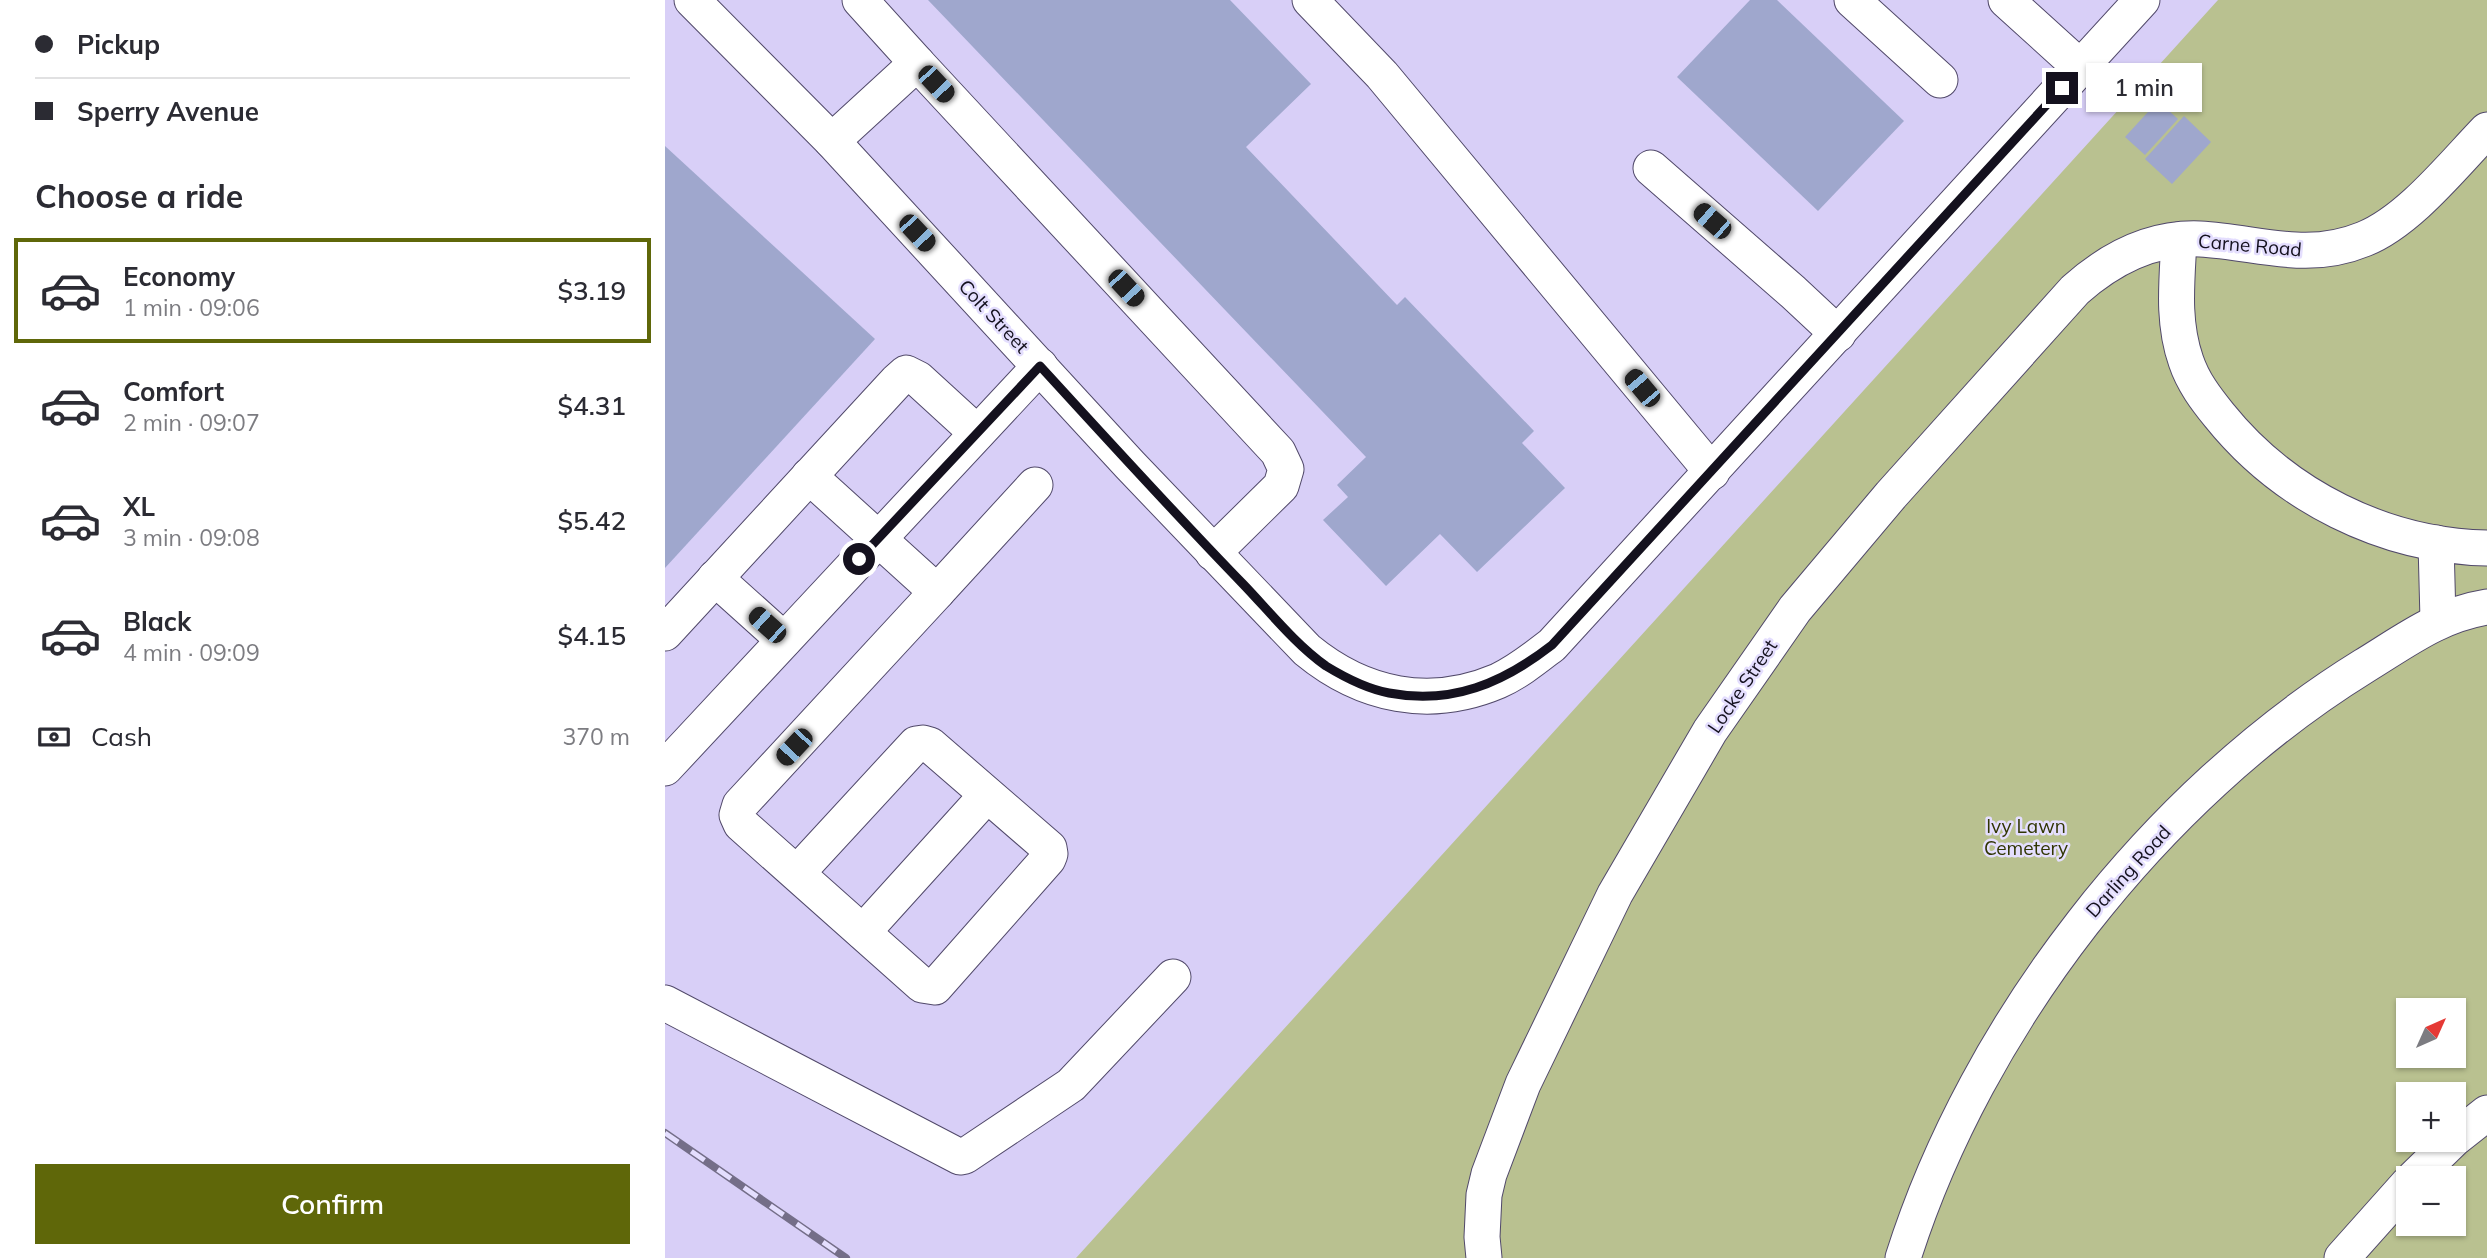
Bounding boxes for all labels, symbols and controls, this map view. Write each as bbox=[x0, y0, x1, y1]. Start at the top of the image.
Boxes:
text: Pickup bbox=[77, 28, 160, 61]
car bbox=[914, 61, 959, 107]
callout: 1 min bbox=[2087, 64, 2202, 112]
route end bbox=[2046, 72, 2078, 104]
text: 1 min bbox=[2114, 73, 2174, 102]
text: Sperry Avenue bbox=[77, 95, 259, 128]
text: Choose a ride bbox=[35, 176, 243, 216]
car bbox=[1690, 199, 1735, 243]
car bbox=[895, 210, 940, 256]
street label: Carne Road bbox=[2197, 229, 2303, 261]
icon: car bbox=[39, 259, 102, 322]
text: Economy bbox=[123, 260, 235, 293]
car bbox=[1104, 265, 1149, 311]
text: $3.19 bbox=[557, 274, 626, 307]
street label: Colt Street bbox=[954, 274, 1034, 358]
text: 1 min · 09:06 bbox=[123, 293, 260, 322]
car bbox=[1621, 365, 1664, 411]
icon: car bbox=[39, 374, 102, 437]
text: Comfort bbox=[123, 375, 224, 408]
text: $4.31 bbox=[557, 389, 626, 422]
text: 2 min · 09:07 bbox=[123, 408, 260, 437]
icon: car bbox=[39, 489, 102, 552]
text: XL bbox=[123, 490, 155, 523]
text: $5.42 bbox=[557, 504, 626, 537]
text: 3 min · 09:08 bbox=[123, 523, 260, 552]
route start bbox=[843, 543, 875, 575]
car bbox=[745, 603, 790, 647]
icon: car bbox=[39, 604, 102, 667]
text: Black bbox=[123, 605, 191, 638]
text: $4.15 bbox=[557, 619, 626, 652]
street label: Locke Street bbox=[1702, 634, 1782, 737]
text: 4 min · 09:09 bbox=[123, 638, 260, 667]
icon: cash bbox=[35, 718, 73, 756]
text: Cash bbox=[91, 720, 152, 753]
text: 370 m bbox=[562, 722, 630, 751]
car bbox=[772, 724, 817, 770]
park label: Ivy Lawn Cemetery bbox=[1984, 814, 2068, 860]
street label: Darling Road bbox=[2080, 820, 2176, 922]
north arrow bbox=[2396, 998, 2466, 1068]
map controls bbox=[2396, 998, 2466, 1236]
button: + bbox=[2396, 1082, 2466, 1152]
button: Confirm bbox=[35, 1164, 630, 1244]
button: − bbox=[2396, 1166, 2466, 1236]

